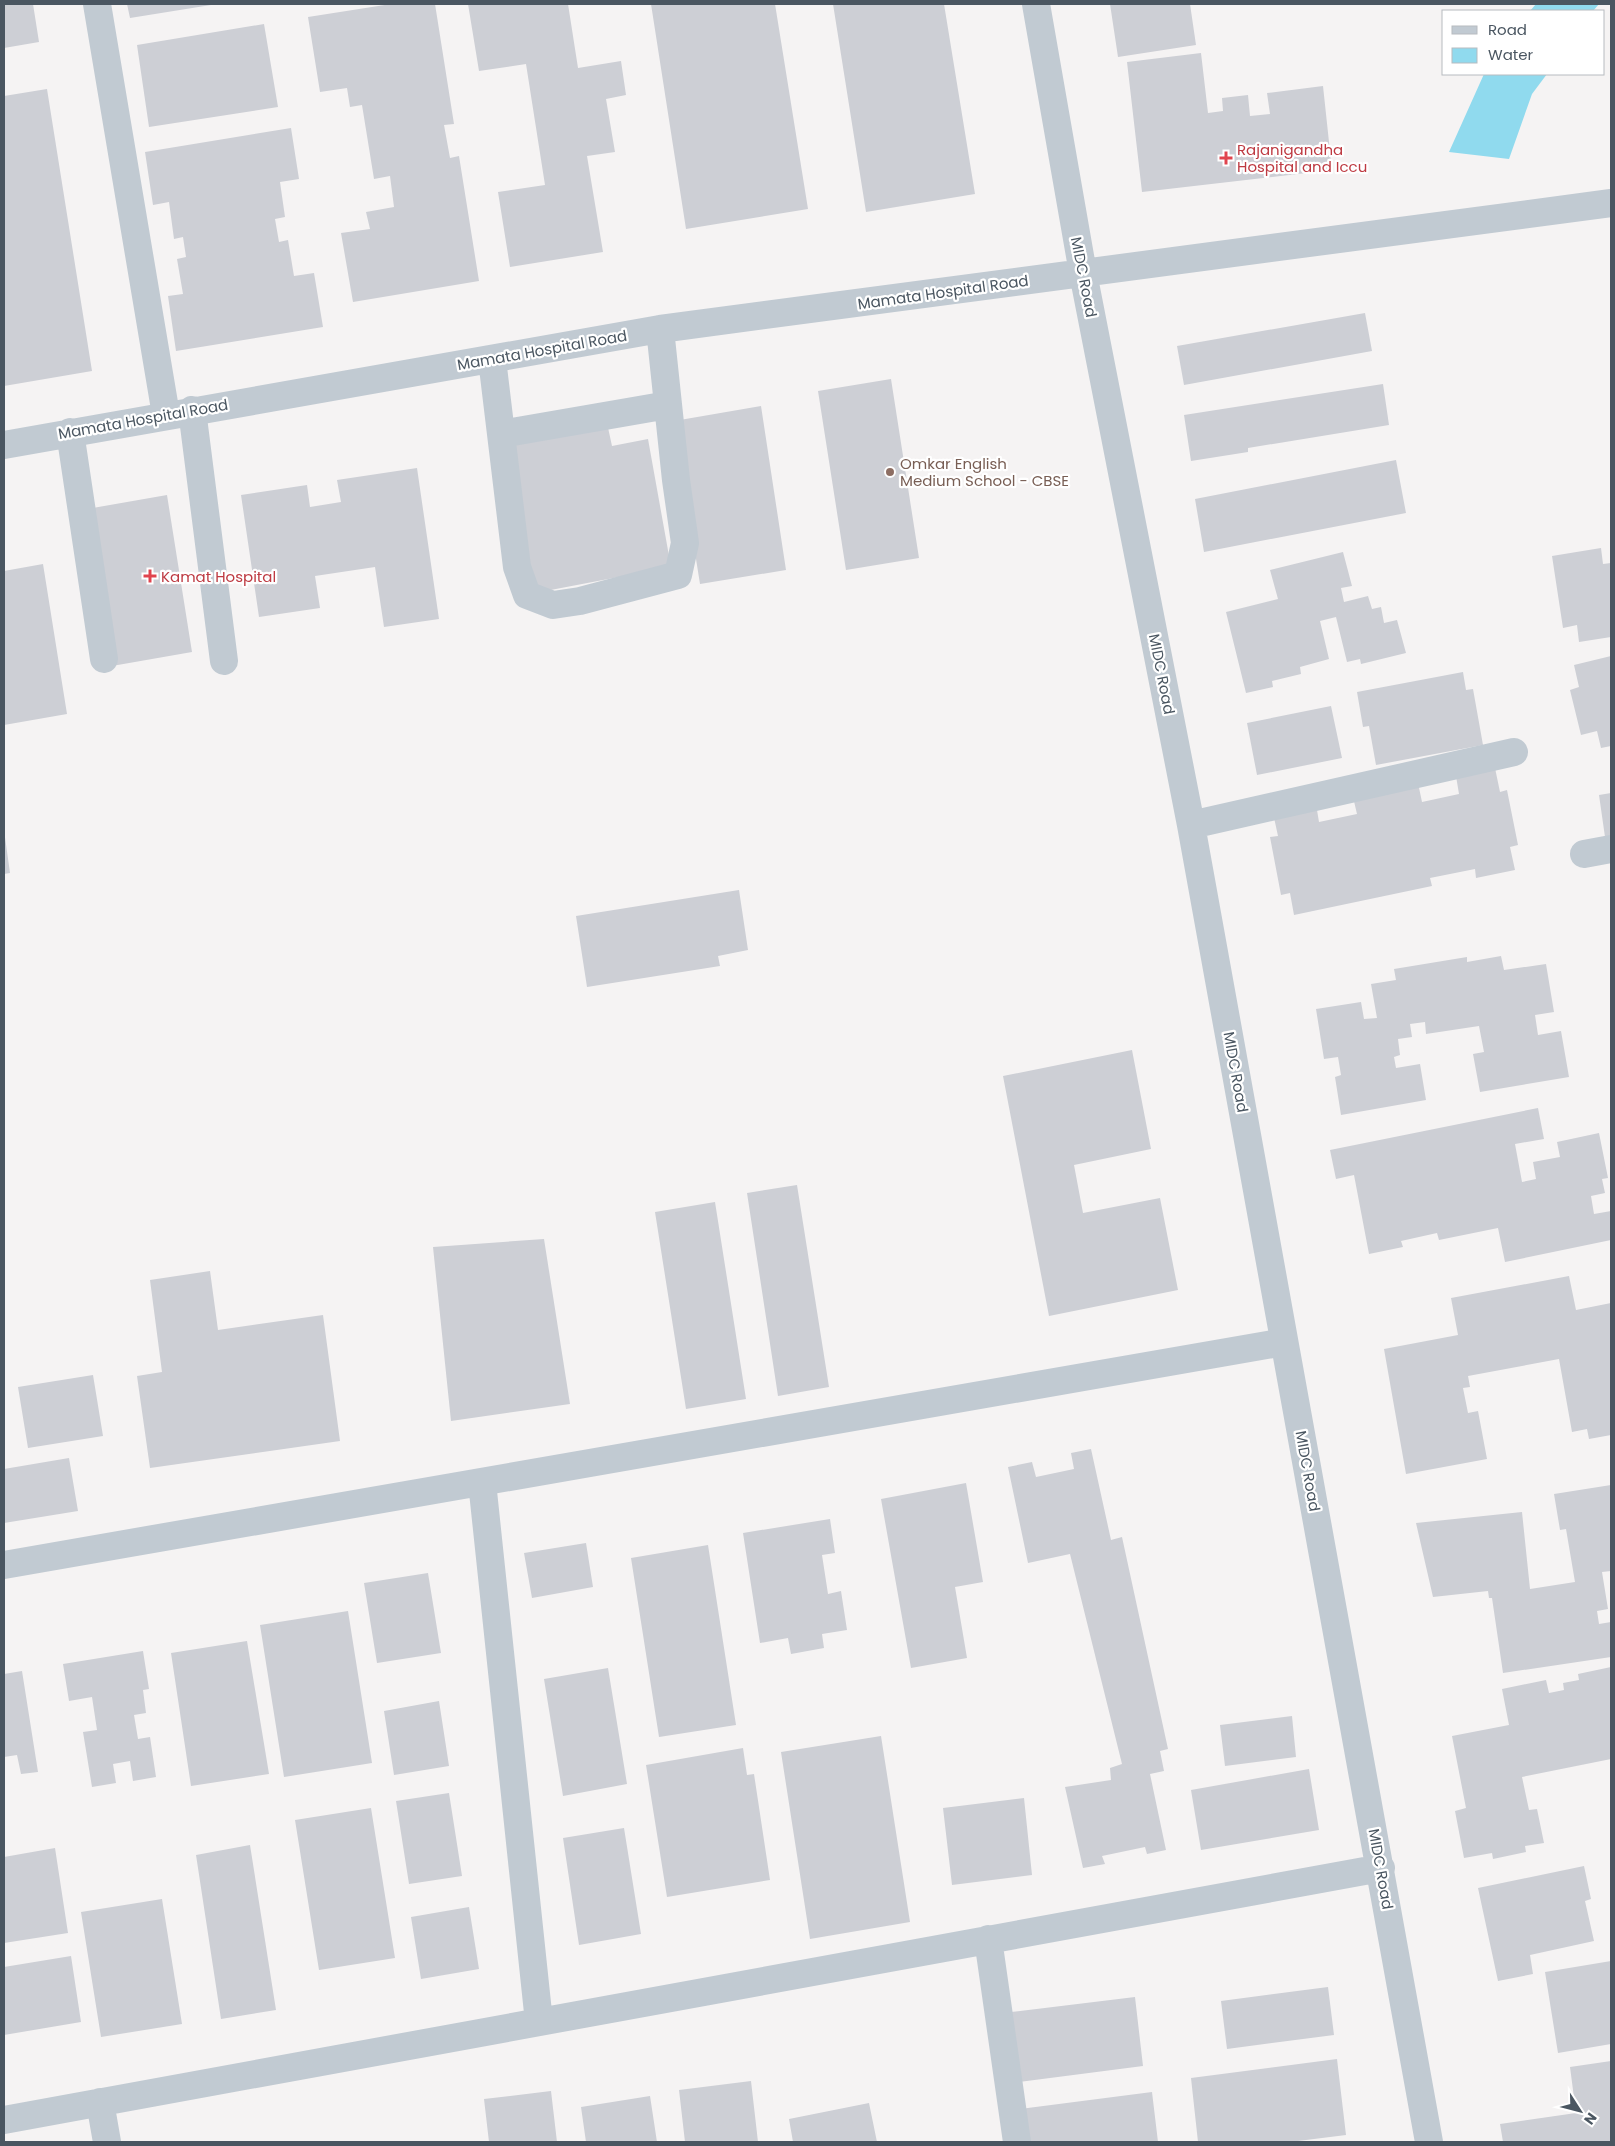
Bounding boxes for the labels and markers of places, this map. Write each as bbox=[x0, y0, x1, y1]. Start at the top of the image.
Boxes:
place label: Rajanigandha Hospital and Iccu bbox=[1237, 139, 1367, 177]
marker: Rajanigandha Hospital and Iccu bbox=[1219, 151, 1233, 165]
place label: Omkar English Medium School - CBSE bbox=[900, 453, 1069, 491]
marker: Omkar English Medium School - CBSE bbox=[884, 466, 896, 478]
place label: Kamat Hospital bbox=[161, 566, 276, 587]
marker: Kamat Hospital bbox=[143, 569, 157, 583]

